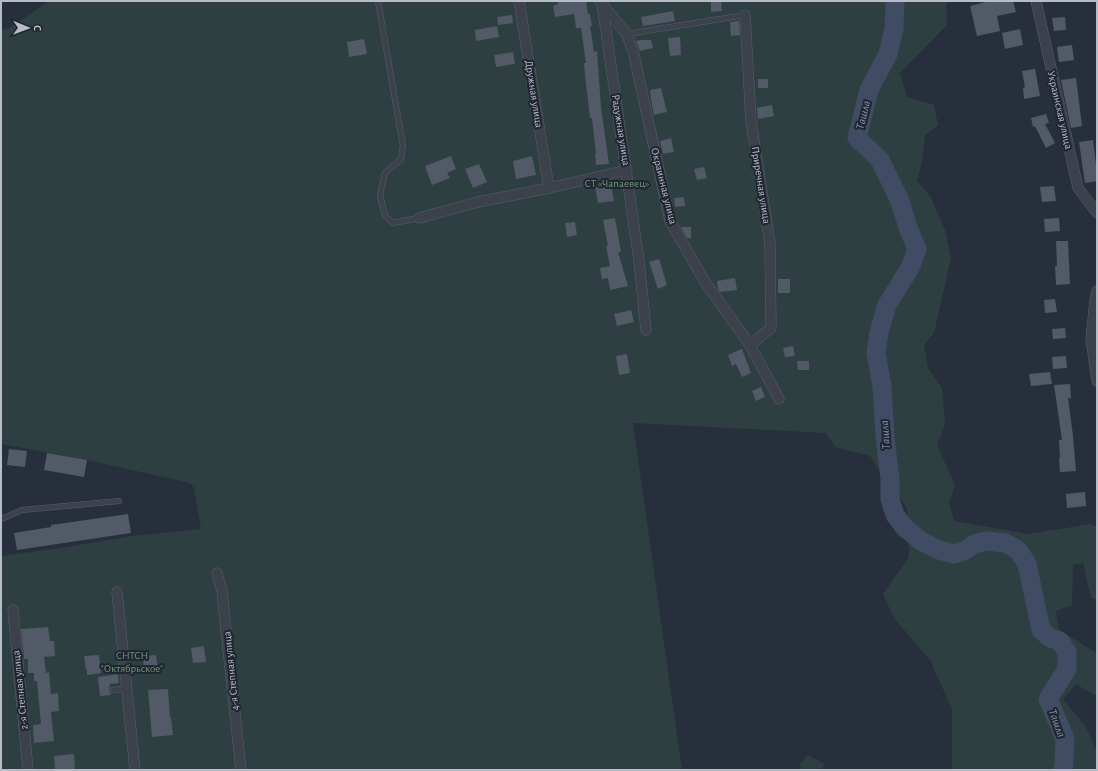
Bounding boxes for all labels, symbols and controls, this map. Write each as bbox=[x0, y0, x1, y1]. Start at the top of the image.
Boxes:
north arrow bbox=[8, 8, 48, 48]
text: С bbox=[32, 25, 43, 31]
street label: Дружная улица bbox=[523, 59, 545, 129]
street label: Украинская улица bbox=[1046, 70, 1074, 150]
street label: Радужная улица bbox=[610, 94, 632, 166]
water label: Ташла bbox=[854, 99, 872, 131]
street label: Приречная улица bbox=[749, 146, 773, 224]
street label: Окраинная улица bbox=[649, 147, 679, 225]
park label: СТ «Чапаевец» bbox=[585, 178, 649, 189]
water label: Ташла bbox=[878, 420, 892, 450]
street label: 4-я Степная улица bbox=[221, 631, 241, 711]
street label: 2-я Степная улица bbox=[10, 650, 30, 730]
park label: СНТСН "Октябрьское" bbox=[101, 650, 163, 674]
water label: Ташла bbox=[1046, 707, 1068, 739]

